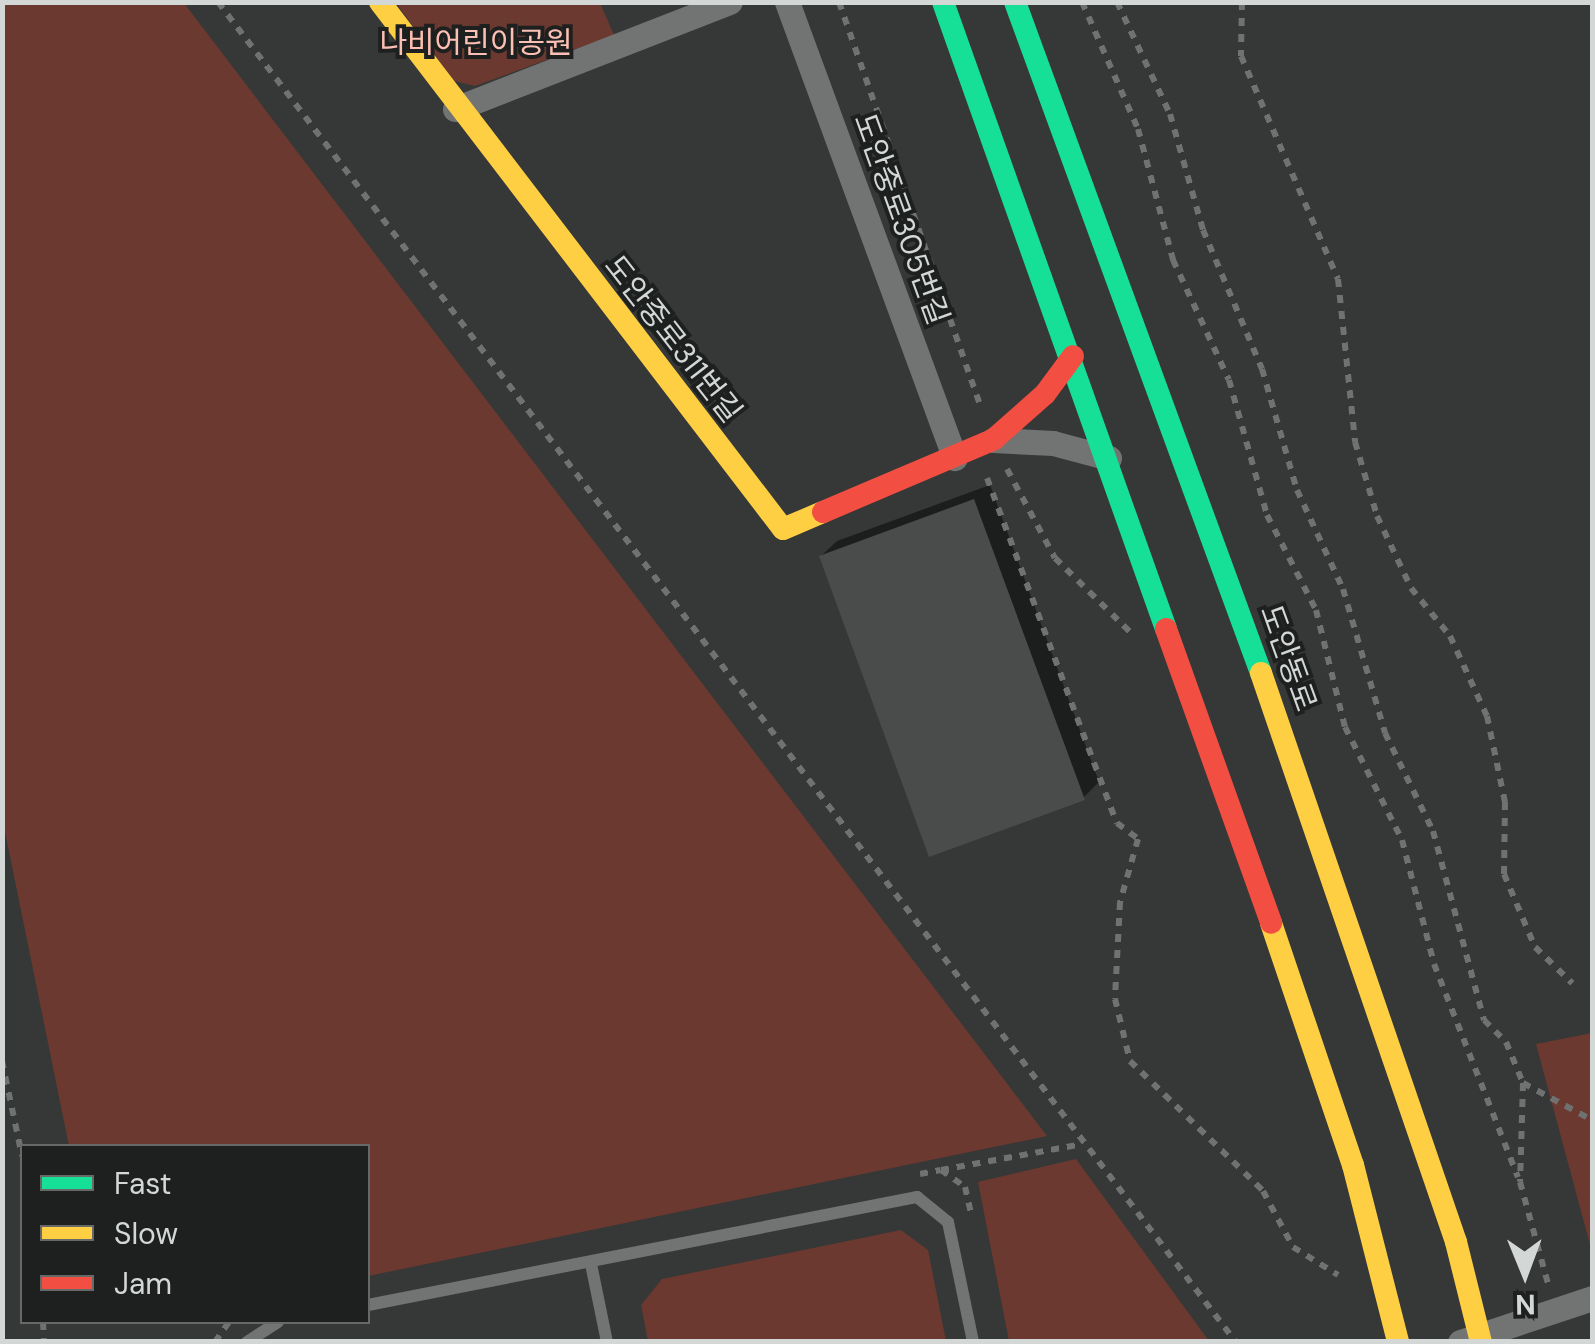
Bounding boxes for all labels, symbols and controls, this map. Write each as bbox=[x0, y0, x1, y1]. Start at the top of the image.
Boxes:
park label: 나비어린이공원 bbox=[379, 25, 573, 61]
street label: 도안중로305번길 bbox=[846, 108, 956, 330]
street label: 도안중로311번길 bbox=[597, 249, 749, 429]
street label: 도안동로 bbox=[1252, 600, 1324, 716]
legend bbox=[20, 1144, 370, 1324]
text: Fast bbox=[114, 1164, 172, 1203]
text: Slow bbox=[114, 1214, 178, 1253]
north arrow bbox=[1475, 1224, 1575, 1324]
text: Jam bbox=[114, 1264, 172, 1303]
text: N bbox=[1515, 1286, 1536, 1323]

